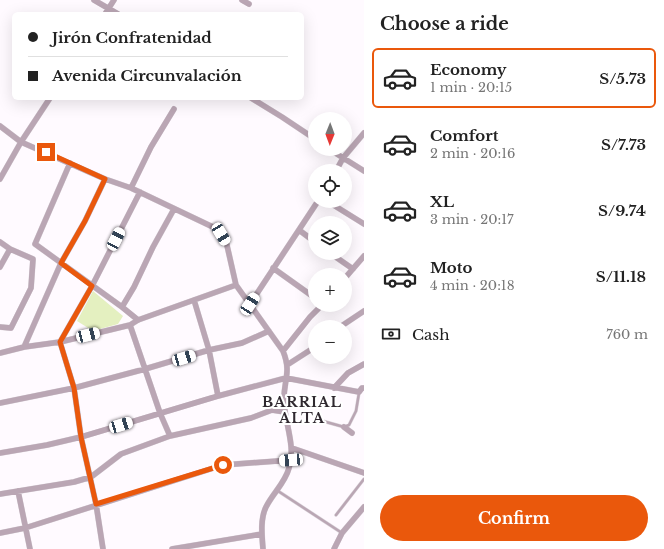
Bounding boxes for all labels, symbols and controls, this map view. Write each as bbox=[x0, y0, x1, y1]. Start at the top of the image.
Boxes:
text: Choose a ride bbox=[380, 13, 509, 35]
text: Jirón Confratenidad bbox=[52, 28, 212, 47]
icon: car bbox=[382, 60, 418, 96]
text: Economy bbox=[430, 60, 507, 79]
text: Avenida Circunvalación bbox=[52, 66, 242, 85]
text: S/5.73 bbox=[599, 69, 646, 88]
text: 1 min · 20:15 bbox=[430, 79, 512, 96]
north arrow bbox=[308, 112, 352, 156]
map controls bbox=[308, 112, 352, 364]
icon: car bbox=[382, 126, 418, 162]
text: Comfort bbox=[430, 126, 498, 145]
text: S/7.73 bbox=[601, 135, 646, 154]
route end bbox=[37, 143, 55, 161]
text: 2 min · 20:16 bbox=[430, 145, 515, 162]
button: locate bbox=[308, 164, 352, 208]
icon: car bbox=[382, 192, 418, 228]
text: XL bbox=[430, 192, 454, 211]
text: S/9.74 bbox=[598, 201, 646, 220]
text: 3 min · 20:17 bbox=[430, 211, 514, 228]
button: layers bbox=[308, 216, 352, 260]
car bbox=[210, 221, 232, 247]
car bbox=[105, 226, 127, 252]
icon: car bbox=[382, 258, 418, 294]
text: Moto bbox=[430, 258, 472, 277]
text: S/11.18 bbox=[596, 267, 646, 286]
button: + bbox=[308, 268, 352, 312]
text: 4 min · 20:18 bbox=[430, 277, 515, 294]
car bbox=[238, 291, 262, 317]
button: − bbox=[308, 320, 352, 364]
icon: cash bbox=[380, 323, 402, 345]
text: Cash bbox=[412, 325, 449, 344]
car bbox=[75, 326, 101, 344]
text: 760 m bbox=[606, 326, 648, 343]
car bbox=[171, 349, 197, 367]
district label: BARRIAL ALTA bbox=[262, 393, 342, 427]
car bbox=[108, 416, 134, 434]
car bbox=[279, 453, 303, 467]
route start bbox=[214, 456, 232, 474]
button: Confirm bbox=[380, 495, 648, 541]

